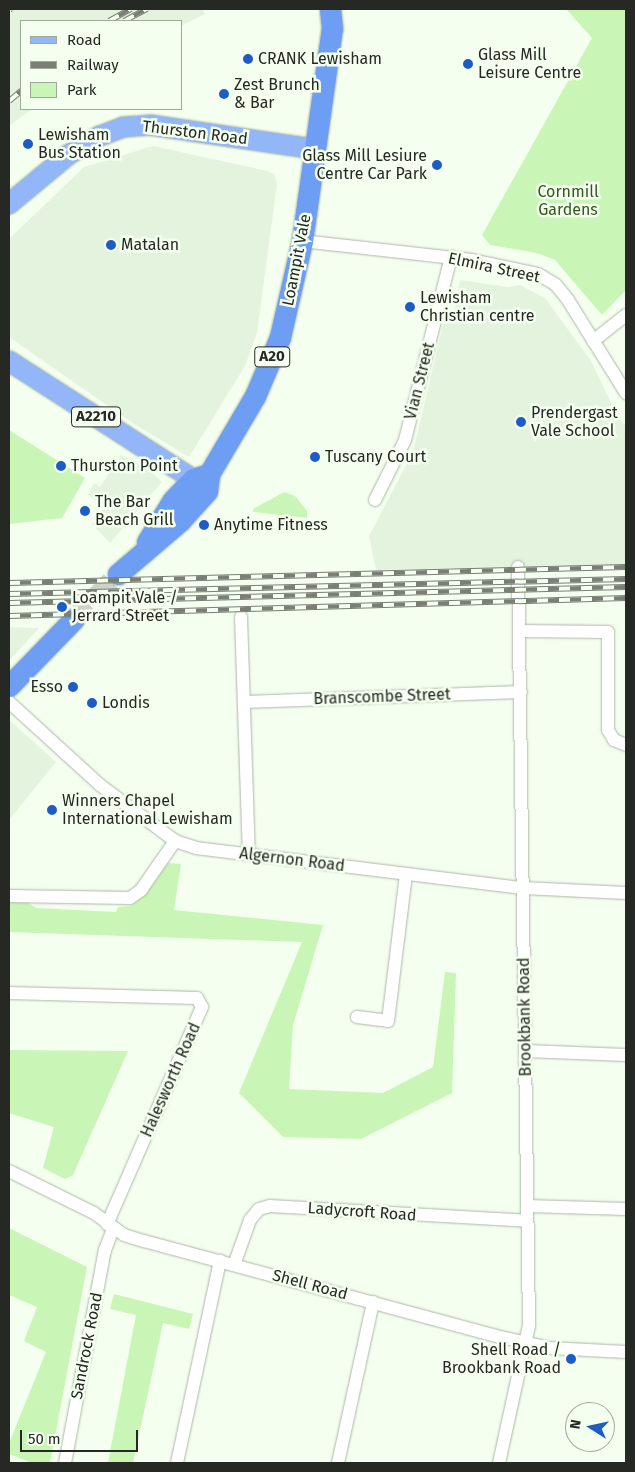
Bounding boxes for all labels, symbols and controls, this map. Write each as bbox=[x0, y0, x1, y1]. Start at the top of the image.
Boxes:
legend bbox=[20, 20, 182, 110]
text: Road bbox=[67, 31, 102, 49]
place label: Glass Mill Leisure Centre bbox=[478, 45, 581, 83]
place label: CRANK Lewisham bbox=[258, 49, 382, 69]
marker: CRANK Lewisham bbox=[242, 53, 254, 65]
text: Railway bbox=[67, 56, 119, 74]
marker: Glass Mill Leisure Centre bbox=[462, 58, 474, 70]
place label: Zest Brunch & Bar bbox=[234, 75, 320, 113]
text: Park bbox=[67, 81, 97, 99]
marker: Zest Brunch & Bar bbox=[218, 88, 230, 100]
street label: Thurston Road bbox=[141, 117, 249, 149]
place label: Lewisham Bus Station bbox=[38, 125, 121, 163]
marker: Lewisham Bus Station bbox=[22, 138, 34, 150]
place label: Glass Mill Lesiure Centre Car Park bbox=[302, 146, 427, 184]
marker: Glass Mill Lesiure Centre Car Park bbox=[431, 159, 443, 171]
park label: Cornmill Gardens bbox=[537, 182, 599, 220]
street label: Loampit Vale bbox=[279, 212, 315, 308]
place label: Matalan bbox=[121, 235, 179, 255]
marker: Matalan bbox=[105, 239, 117, 251]
street label: Elmira Street bbox=[446, 249, 542, 287]
place label: Lewisham Christian centre bbox=[420, 288, 535, 326]
marker: Lewisham Christian centre bbox=[404, 301, 416, 313]
street label: Vian Street bbox=[401, 340, 439, 422]
road number: A20 bbox=[253, 344, 291, 370]
place label: Prendergast Vale School bbox=[531, 403, 618, 441]
road number: A2210 bbox=[71, 404, 121, 430]
marker: Prendergast Vale School bbox=[515, 416, 527, 428]
place label: Tuscany Court bbox=[325, 447, 426, 467]
marker: Tuscany Court bbox=[309, 451, 321, 463]
place label: Thurston Point bbox=[71, 456, 178, 476]
marker: Thurston Point bbox=[55, 460, 67, 472]
place label: The Bar Beach Grill bbox=[95, 492, 173, 530]
marker: The Bar Beach Grill bbox=[79, 505, 91, 517]
place label: Anytime Fitness bbox=[214, 515, 328, 535]
marker: Anytime Fitness bbox=[198, 519, 210, 531]
place label: Loampit Vale / Jerrard Street bbox=[72, 588, 178, 626]
marker: Loampit Vale / Jerrard Street bbox=[56, 601, 68, 613]
place label: Esso bbox=[30, 677, 63, 697]
marker: Esso bbox=[67, 681, 79, 693]
street label: Branscombe Street bbox=[313, 685, 451, 709]
place label: Londis bbox=[102, 693, 150, 713]
marker: Londis bbox=[86, 697, 98, 709]
place label: Winners Chapel International Lewisham bbox=[62, 791, 233, 829]
marker: Winners Chapel International Lewisham bbox=[46, 804, 58, 816]
street label: Algernon Road bbox=[238, 844, 346, 876]
street label: Brookbank Road bbox=[514, 957, 536, 1077]
street label: Halesworth Road bbox=[137, 1020, 205, 1140]
street label: Ladycroft Road bbox=[307, 1199, 417, 1225]
street label: Shell Road bbox=[270, 1266, 350, 1304]
street label: Sandrock Road bbox=[67, 1291, 107, 1401]
place label: Shell Road / Brookbank Road bbox=[442, 1340, 561, 1378]
marker: Shell Road / Brookbank Road bbox=[565, 1353, 577, 1365]
north arrow bbox=[565, 1402, 615, 1452]
text: N bbox=[567, 1418, 585, 1431]
scale bar bbox=[22, 1420, 140, 1452]
text: 50 m bbox=[28, 1430, 61, 1448]

